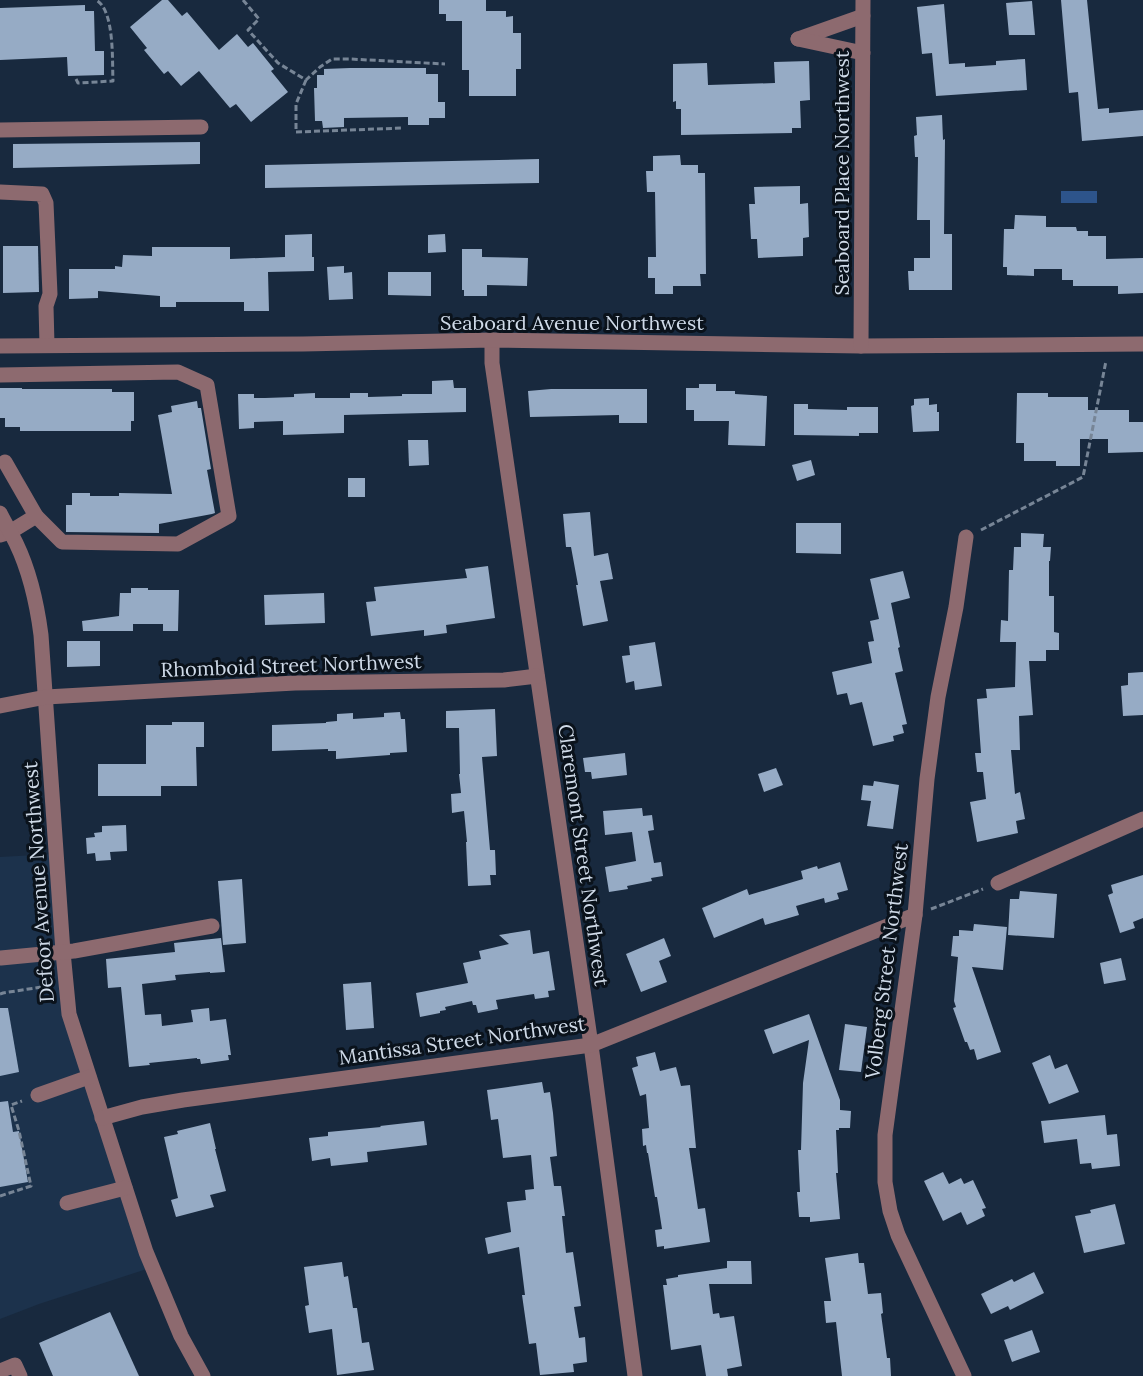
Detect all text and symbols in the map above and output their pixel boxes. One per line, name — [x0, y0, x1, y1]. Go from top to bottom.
street label: Seaboard Place Northwest — [829, 50, 854, 296]
street label: Seaboard Avenue Northwest — [440, 310, 704, 335]
street label: Rhomboid Street Northwest — [160, 648, 422, 682]
street label: Claremont Street Northwest — [553, 722, 615, 988]
street label: Defoor Avenue Northwest — [17, 760, 59, 1003]
street label: Volberg Street Northwest — [859, 841, 913, 1081]
street label: Mantissa Street Northwest — [337, 1010, 587, 1070]

